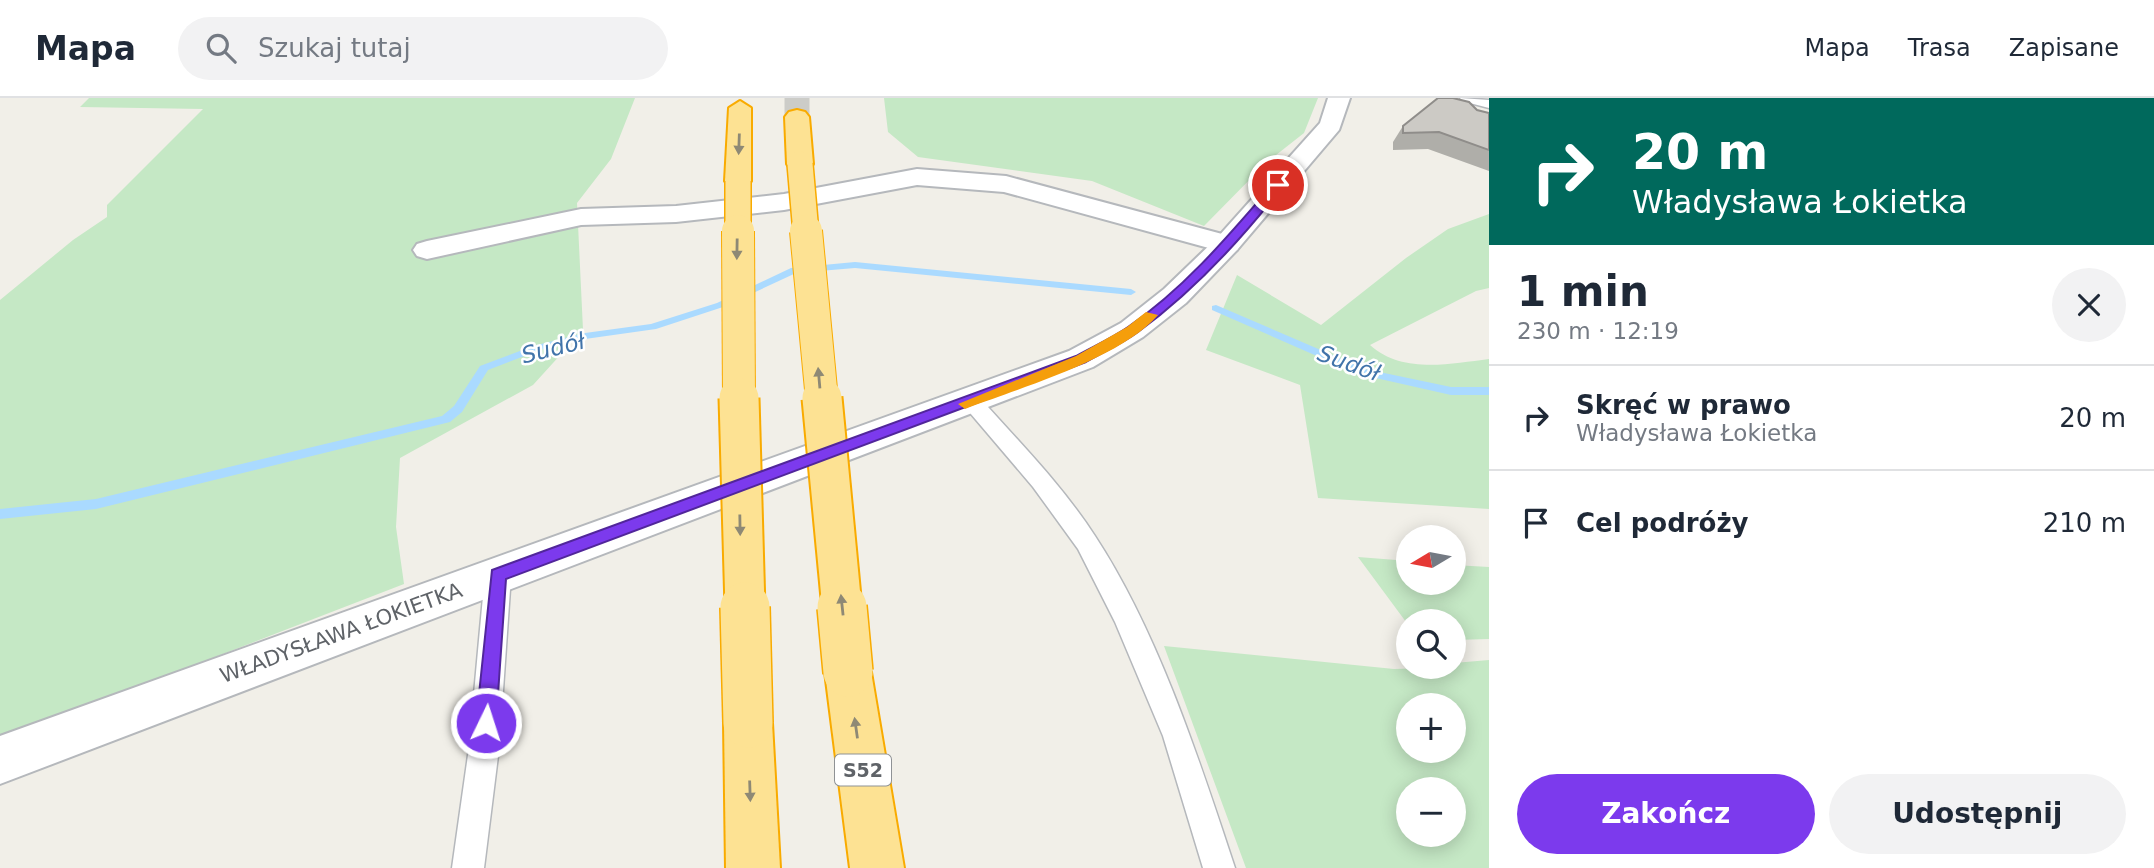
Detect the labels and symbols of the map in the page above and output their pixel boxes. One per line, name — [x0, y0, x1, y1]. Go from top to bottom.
one-way arrow — [734, 134, 745, 156]
pin — [1248, 155, 1308, 215]
one-way arrow — [731, 238, 743, 260]
water label: Sudół — [519, 327, 589, 368]
water label: Sudół — [1314, 340, 1385, 387]
one-way arrow — [813, 367, 824, 389]
one-way arrow — [734, 515, 746, 537]
north arrow — [1396, 525, 1466, 595]
street label: WŁADYSŁAWA ŁOKIETKA — [217, 578, 466, 688]
one-way arrow — [836, 593, 847, 615]
position arrow — [449, 686, 523, 760]
one-way arrow — [851, 717, 862, 739]
road number: S52 — [835, 754, 891, 786]
one-way arrow — [744, 780, 756, 802]

